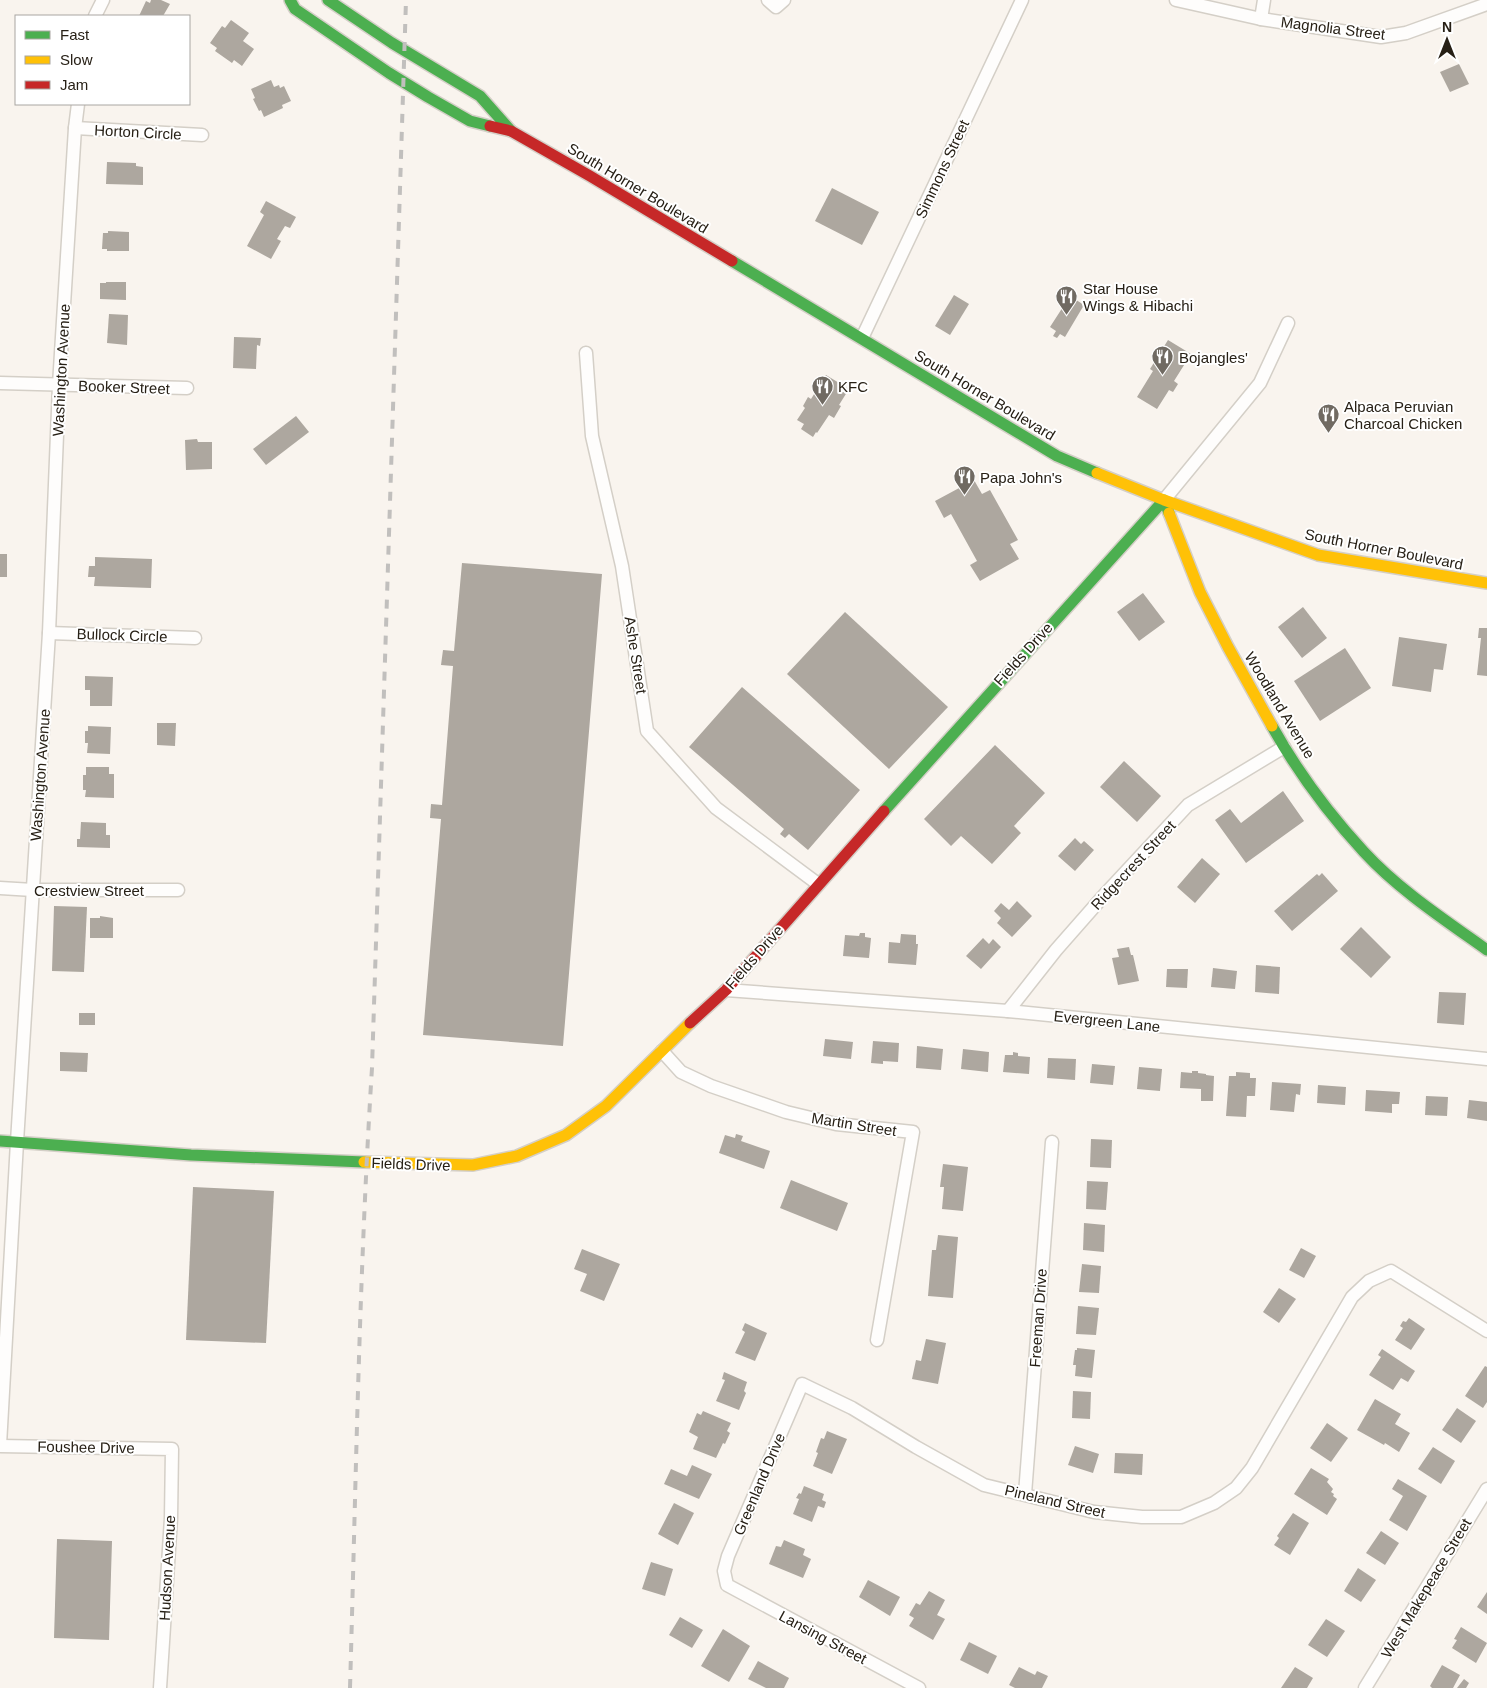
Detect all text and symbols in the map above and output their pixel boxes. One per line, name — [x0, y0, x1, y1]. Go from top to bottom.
street label: Magnolia Street — [1280, 13, 1387, 43]
legend — [15, 15, 190, 105]
north arrow — [1422, 15, 1472, 65]
text: N — [1442, 19, 1452, 35]
text: Fast — [60, 26, 90, 43]
text: Slow — [60, 51, 93, 68]
text: Jam — [60, 76, 88, 93]
street label: Simmons Street — [912, 116, 973, 221]
street label: Horton Circle — [94, 121, 182, 143]
street label: South Horner Boulevard — [565, 139, 711, 237]
place label: Star House Wings & Hibachi — [1083, 280, 1193, 314]
restaurant icon: Star House Wings & Hibachi — [1055, 285, 1079, 316]
street label: Washington Avenue — [49, 303, 73, 437]
restaurant icon: Bojangles' — [1151, 345, 1175, 376]
street label: South Horner Boulevard — [912, 346, 1058, 444]
place label: Bojangles' — [1179, 349, 1248, 366]
restaurant icon: KFC — [810, 374, 834, 405]
street label: Booker Street — [78, 377, 171, 397]
place label: KFC — [838, 378, 868, 395]
place label: Alpaca Peruvian Charcoal Chicken — [1344, 398, 1462, 432]
restaurant icon: Alpaca Peruvian Charcoal Chicken — [1316, 403, 1340, 434]
restaurant icon: Papa John's — [952, 465, 976, 496]
place label: Papa John's — [980, 469, 1062, 486]
street label: South Horner Boulevard — [1303, 525, 1465, 573]
street label: Ashe Street — [621, 615, 651, 696]
street label: Fields Drive — [990, 619, 1056, 689]
street label: Bullock Circle — [76, 625, 168, 645]
street label: Woodland Avenue — [1241, 649, 1319, 761]
street label: Washington Avenue — [27, 708, 53, 842]
street label: Ridgecrest Street — [1087, 816, 1179, 913]
street label: Crestview Street — [34, 882, 145, 899]
street label: Fields Drive — [722, 922, 786, 992]
street label: Evergreen Lane — [1053, 1007, 1161, 1035]
street label: Martin Street — [810, 1109, 899, 1139]
street label: Fields Drive — [371, 1154, 451, 1174]
street label: Freeman Drive — [1026, 1268, 1050, 1368]
street label: Greenland Drive — [730, 1430, 788, 1538]
street label: Foushee Drive — [37, 1438, 135, 1456]
street label: Pineland Street — [1003, 1481, 1108, 1521]
street label: West Makepeace Street — [1378, 1514, 1475, 1661]
street label: Hudson Avenue — [156, 1515, 178, 1621]
street label: Lansing Street — [776, 1607, 870, 1668]

